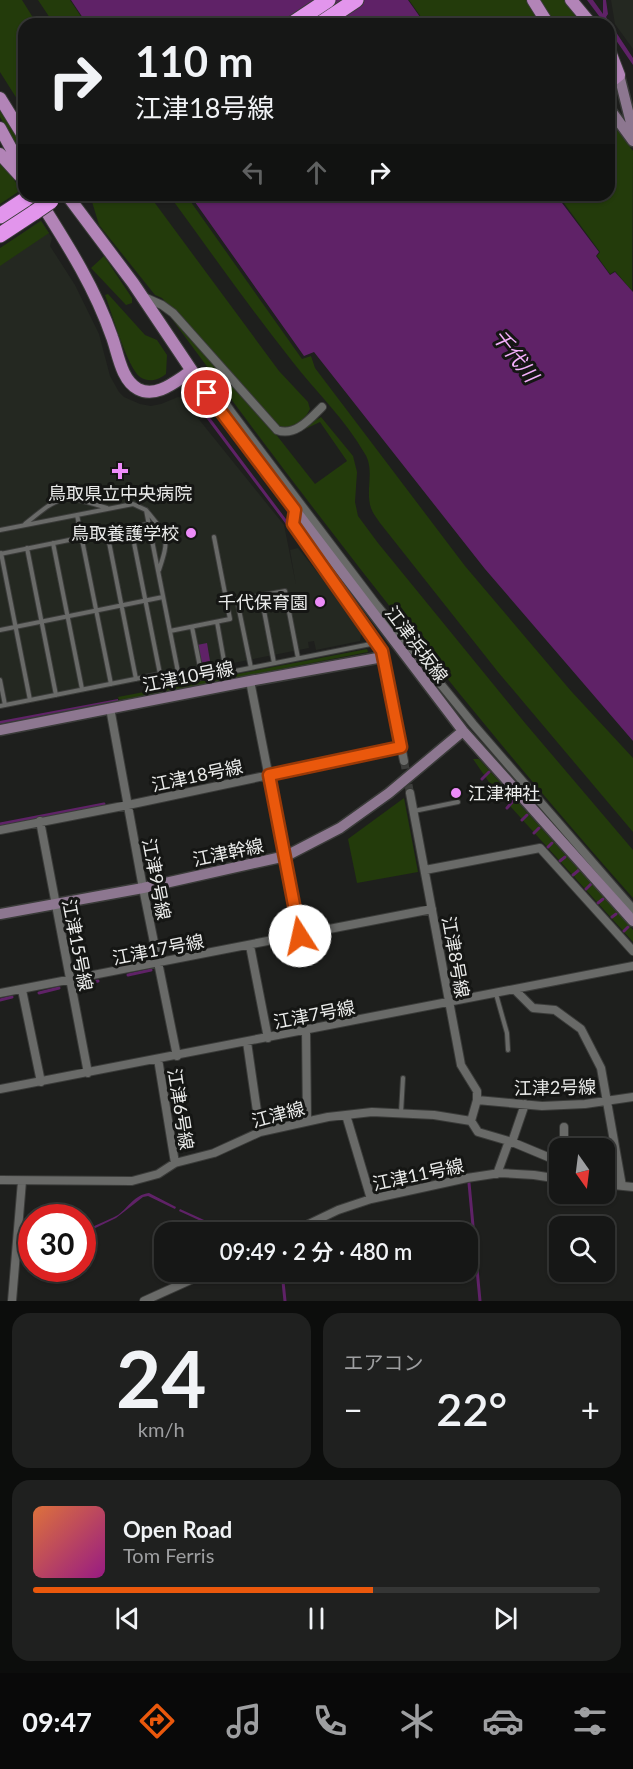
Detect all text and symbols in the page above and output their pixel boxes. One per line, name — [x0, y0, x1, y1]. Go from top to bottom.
text: 110 m — [135, 36, 253, 86]
icon: right — [36, 42, 114, 120]
text: 江津18号線 — [135, 91, 274, 124]
icon: left — [237, 156, 270, 189]
icon: ahead — [300, 156, 333, 189]
icon: right — [363, 156, 396, 189]
water label: 千代川 — [488, 324, 545, 388]
pin — [181, 367, 232, 418]
icon: arrive — [190, 376, 223, 409]
marker: 鳥取県立中央病院 — [111, 462, 129, 480]
place label: 鳥取県立中央病院 — [48, 482, 192, 504]
place label: 鳥取養護学校 — [71, 522, 179, 544]
marker: 鳥取養護学校 — [184, 526, 198, 540]
place label: 千代保育園 — [218, 591, 308, 613]
marker: 千代保育園 — [313, 595, 327, 609]
street label: 江津浜坂線 — [381, 601, 453, 687]
street label: 江津10号線 — [140, 656, 236, 696]
street label: 江津18号線 — [149, 755, 245, 795]
place label: 江津神社 — [468, 782, 540, 804]
marker: 江津神社 — [449, 786, 463, 800]
street label: 江津幹線 — [190, 834, 266, 870]
street label: 江津9号線 — [138, 836, 176, 922]
street label: 江津15号線 — [58, 897, 98, 993]
position arrow — [268, 904, 332, 968]
street label: 江津8号線 — [438, 914, 474, 1000]
street label: 江津17号線 — [110, 929, 206, 969]
street label: 江津7号線 — [271, 995, 357, 1033]
street label: 江津6号線 — [164, 1067, 198, 1151]
street label: 江津2号線 — [514, 1075, 596, 1099]
street label: 江津線 — [249, 1096, 307, 1132]
north arrow — [549, 1138, 615, 1204]
map controls — [549, 1138, 615, 1282]
street label: 江津11号線 — [370, 1154, 466, 1194]
speed limit sign: 30 — [18, 1204, 96, 1282]
button: search — [549, 1216, 615, 1282]
text: 09:49 · 2 分 · 480 m — [220, 1238, 412, 1265]
text: 24 — [116, 1331, 206, 1425]
text: エアコン — [344, 1350, 424, 1374]
text: 22° — [436, 1382, 507, 1436]
text: − — [344, 1389, 363, 1429]
text: + — [581, 1389, 600, 1429]
text: km/h — [138, 1417, 185, 1441]
text: Open Road — [123, 1516, 232, 1543]
text: Tom Ferris — [123, 1543, 214, 1567]
icon: previous — [111, 1602, 144, 1635]
icon: pause — [300, 1602, 333, 1635]
icon: next — [489, 1602, 522, 1635]
icon: directions — [136, 1700, 178, 1742]
icon: music — [223, 1700, 265, 1742]
icon: phone — [309, 1700, 351, 1742]
icon: climate — [396, 1700, 438, 1742]
icon: car — [482, 1700, 524, 1742]
icon: filters — [569, 1700, 611, 1742]
text: 09:47 — [22, 1705, 92, 1738]

